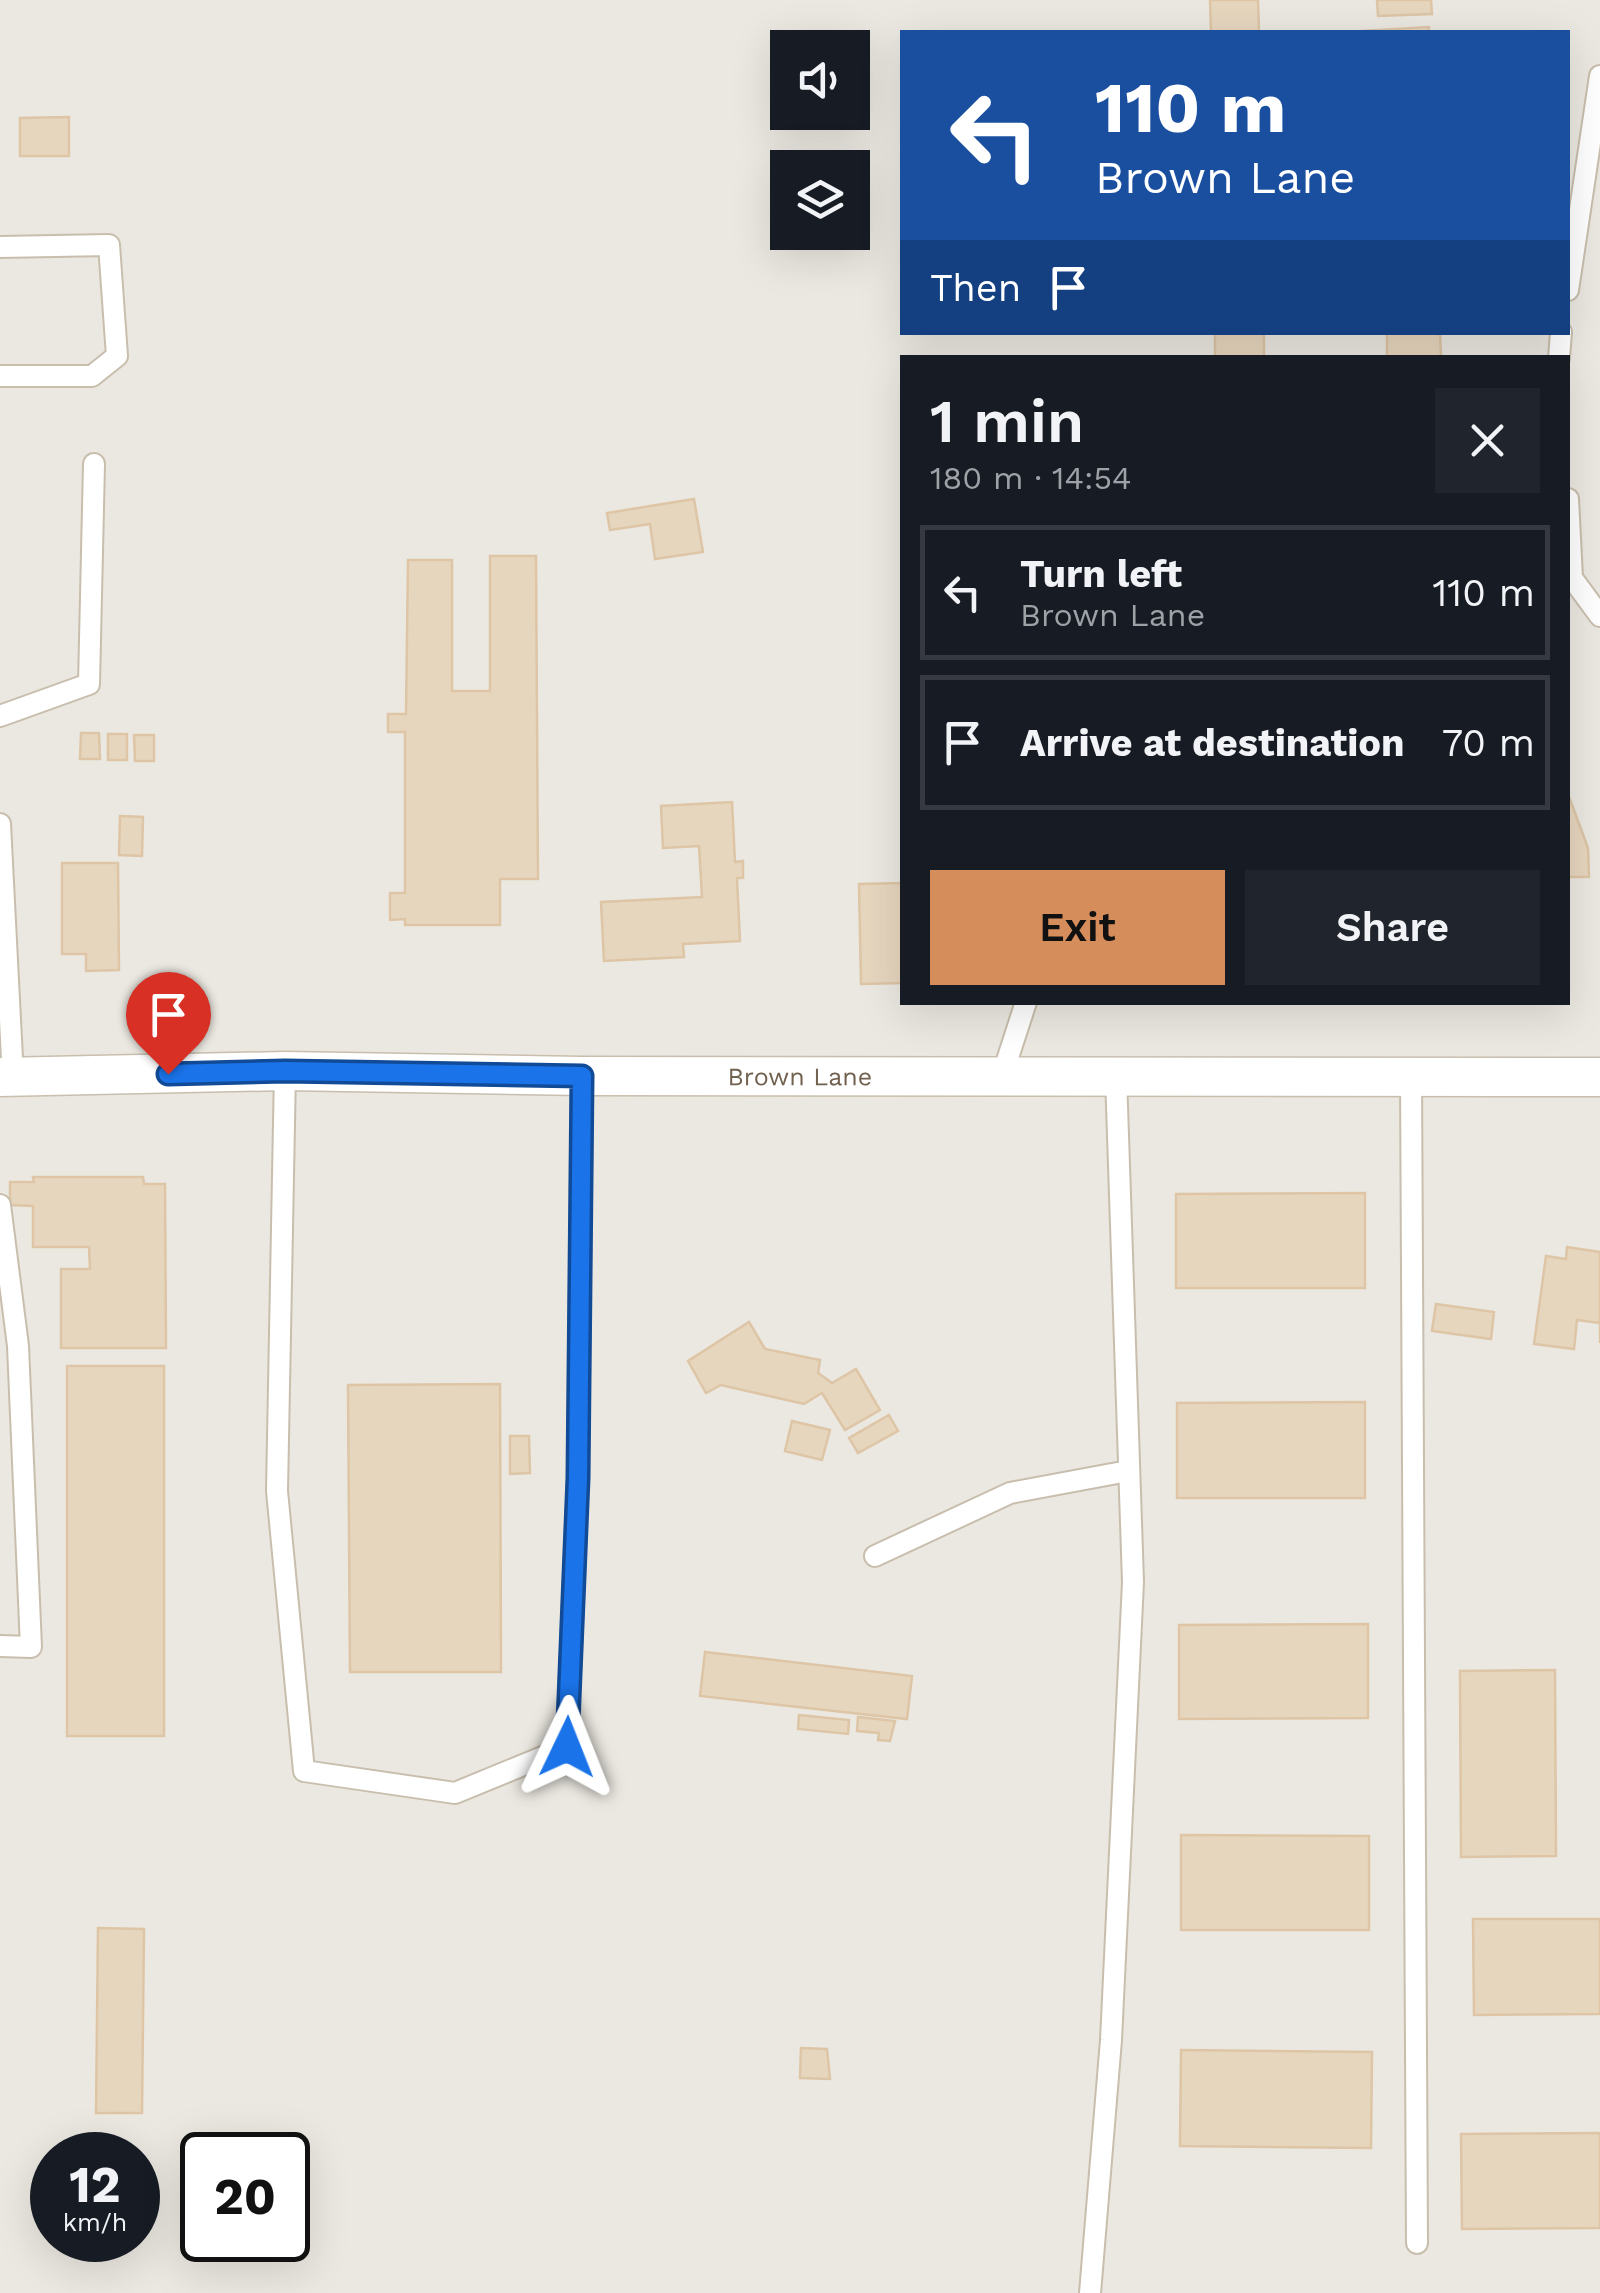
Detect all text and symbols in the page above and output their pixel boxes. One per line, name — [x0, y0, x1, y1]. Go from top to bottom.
map controls — [770, 30, 870, 250]
button: sound — [770, 30, 870, 130]
text: 110 m — [1095, 67, 1286, 149]
icon: left — [930, 70, 1060, 200]
button: layers — [770, 150, 870, 250]
text: Brown Lane — [1095, 151, 1355, 204]
icon: arrive — [1041, 260, 1096, 315]
text: Then — [930, 266, 1021, 310]
text: 1 min — [930, 386, 1084, 457]
button: close — [1435, 388, 1540, 493]
text: 180 m · 14:54 — [930, 459, 1132, 497]
text: Turn left — [1020, 552, 1182, 596]
icon: left — [935, 565, 990, 620]
text: 110 m — [1433, 571, 1535, 615]
text: Brown Lane — [1020, 596, 1205, 634]
icon: arrive — [935, 715, 990, 770]
text: Arrive at destination — [1020, 721, 1405, 765]
text: 70 m — [1442, 721, 1535, 765]
button: Exit — [930, 870, 1225, 985]
button: Share — [1245, 870, 1540, 985]
pin — [126, 972, 211, 1075]
icon: arrive — [141, 987, 196, 1042]
street label: Brown Lane — [728, 1062, 872, 1091]
position arrow — [515, 1695, 619, 1799]
speed limit sign: 20 — [180, 2132, 310, 2262]
text: 12 — [69, 2155, 121, 2214]
text: km/h — [63, 2208, 127, 2237]

